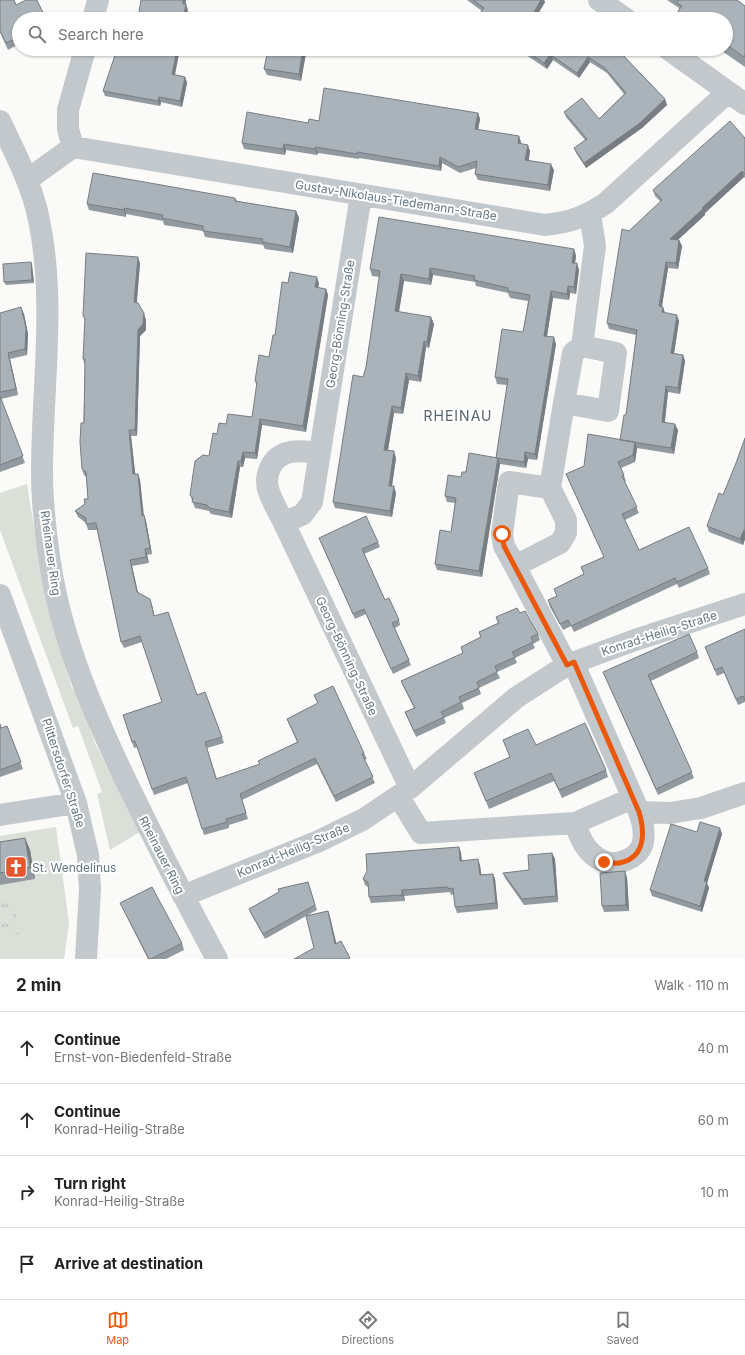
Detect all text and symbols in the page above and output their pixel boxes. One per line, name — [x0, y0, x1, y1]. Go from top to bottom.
search box — [12, 12, 733, 56]
icon: search — [26, 23, 48, 45]
text: Search here — [58, 25, 144, 44]
street label: Gustav-Nikolaus-Tiedemann-Straße — [294, 177, 498, 223]
street label: Georg-Bönning-Straße — [322, 259, 358, 389]
district label: RHEINAU — [424, 407, 492, 424]
street label: Rheinauer Ring — [38, 510, 64, 596]
route start — [493, 525, 511, 543]
street label: Georg-Bönning-Straße — [313, 594, 381, 718]
street label: Konrad-Heilig-Straße — [599, 607, 719, 659]
street label: Plittersdorfer Straße — [39, 716, 89, 830]
street label: Rheinauer Ring — [136, 813, 188, 897]
street label: Konrad-Heilig-Straße — [234, 819, 352, 881]
route end — [595, 853, 613, 871]
church icon: St. Wendelinus — [3, 854, 29, 880]
place label: St. Wendelinus — [32, 860, 116, 875]
text: 2 min — [16, 975, 61, 995]
text: Walk · 110 m — [654, 977, 729, 993]
text: Continue — [54, 1030, 121, 1049]
icon: ahead — [16, 1037, 38, 1059]
text: 40 m — [697, 1040, 729, 1056]
text: Ernst-von-Biedenfeld-Straße — [54, 1049, 232, 1065]
text: Continue — [54, 1102, 121, 1121]
icon: ahead — [16, 1109, 38, 1131]
text: 60 m — [698, 1112, 729, 1128]
text: Konrad-Heilig-Straße — [54, 1121, 185, 1137]
text: Turn right — [54, 1174, 126, 1193]
icon: right — [16, 1181, 38, 1203]
text: 10 m — [700, 1184, 729, 1200]
text: Konrad-Heilig-Straße — [54, 1193, 185, 1209]
icon: arrive — [16, 1253, 38, 1275]
text: Arrive at destination — [54, 1254, 203, 1273]
tab: Map — [106, 1309, 129, 1347]
tab: Directions — [342, 1309, 394, 1347]
tab: Saved — [607, 1309, 639, 1347]

